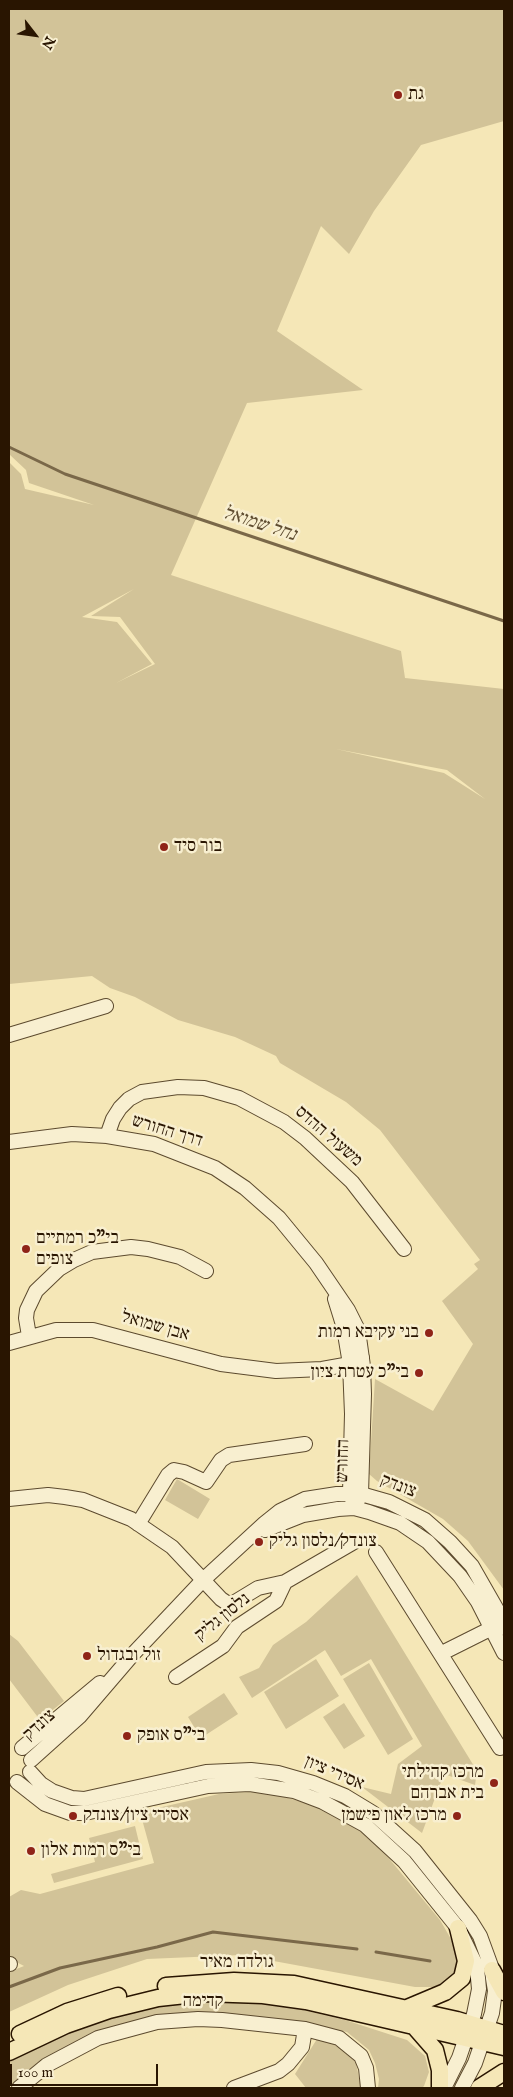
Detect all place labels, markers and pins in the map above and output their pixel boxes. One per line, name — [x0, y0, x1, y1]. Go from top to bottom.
place label: גת — [408, 84, 424, 106]
marker: גת — [392, 89, 404, 101]
place label: בור סיד — [174, 836, 222, 858]
marker: בור סיד — [158, 841, 170, 853]
place label: בי"כ רמתיים צופים — [36, 1228, 119, 1270]
marker: בי"כ רמתיים צופים — [20, 1243, 32, 1255]
place label: בני עקיבא רמות — [318, 1322, 419, 1344]
marker: בני עקיבא רמות — [423, 1327, 435, 1339]
place label: בי"כ עטרת ציון — [311, 1362, 409, 1384]
marker: בי"כ עטרת ציון — [413, 1367, 425, 1379]
place label: צונדק/נלסון גליק — [269, 1531, 377, 1553]
marker: צונדק/נלסון גליק — [253, 1536, 265, 1548]
place label: זול ובגדול — [97, 1645, 161, 1667]
marker: זול ובגדול — [81, 1650, 93, 1662]
place label: בי"ס אופק — [137, 1725, 205, 1747]
marker: בי"ס אופק — [121, 1730, 133, 1742]
place label: מרכז קהילתי בית אברהם — [402, 1762, 484, 1805]
marker: מרכז קהילתי בית אברהם — [488, 1777, 500, 1789]
place label: אסירי ציון/צונדק — [83, 1805, 189, 1827]
place label: מרכז לאון פישמן — [342, 1805, 447, 1827]
marker: אסירי ציון/צונדק — [67, 1810, 79, 1822]
marker: מרכז לאון פישמן — [451, 1810, 463, 1822]
place label: בי"ס רמות אלון — [41, 1840, 141, 1862]
marker: בי"ס רמות אלון — [25, 1845, 37, 1857]

